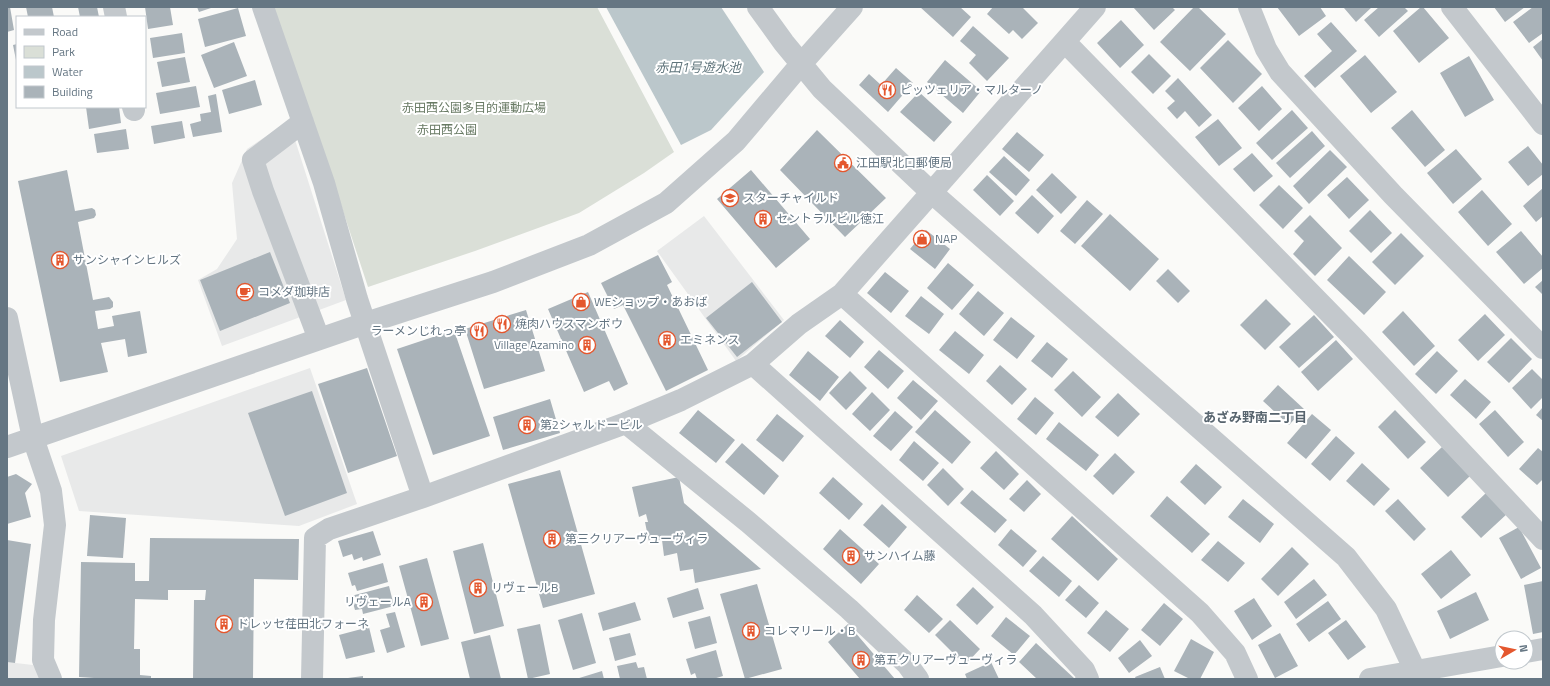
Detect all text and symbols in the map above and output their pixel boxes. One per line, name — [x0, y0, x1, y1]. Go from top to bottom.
legend — [16, 16, 146, 108]
text: Road — [52, 22, 78, 41]
text: Park — [52, 42, 75, 61]
water label: 赤田1号遊水池 — [655, 57, 743, 77]
text: Water — [52, 62, 83, 81]
restaurant icon: ピッツェリア・マルターノ — [877, 80, 897, 100]
place label: ピッツェリア・マルターノ — [900, 80, 1043, 99]
text: Building — [52, 82, 93, 101]
park label: 赤田西公園多目的運動広場 — [402, 98, 546, 117]
park label: 赤田西公園 — [417, 120, 477, 139]
public building icon: 江田駅北口郵便局 — [833, 153, 853, 173]
place label: 江田駅北口郵便局 — [856, 153, 952, 172]
school or university icon: スターチャイルド — [720, 188, 740, 208]
place label: スターチャイルド — [743, 188, 839, 207]
building icon: セントラルビル徳江 — [753, 209, 773, 229]
place label: セントラルビル徳江 — [776, 209, 884, 228]
shop icon: NAP — [912, 229, 932, 249]
place label: NAP — [935, 229, 957, 248]
building icon: サンシャインヒルズ — [50, 250, 70, 270]
place label: サンシャインヒルズ — [73, 250, 181, 269]
cafe icon: コメダ珈琲店 — [235, 282, 255, 302]
place label: コメダ珈琲店 — [258, 282, 330, 301]
shop icon: WEショップ・あおば — [571, 292, 591, 312]
place label: WEショップ・あおば — [594, 292, 707, 311]
restaurant icon: 焼肉ハウスマンボウ — [492, 314, 512, 334]
place label: 焼肉ハウスマンボウ — [515, 314, 623, 333]
place label: ラーメンじれっ亭 — [370, 321, 466, 340]
restaurant icon: ラーメンじれっ亭 — [469, 321, 489, 341]
building icon: エミネンス — [657, 330, 677, 350]
place label: エミネンス — [680, 330, 740, 349]
place label: Village Azamino — [494, 335, 574, 354]
building icon: Village Azamino — [577, 335, 597, 355]
district label: あざみ野南二丁目 — [1203, 407, 1307, 427]
building icon: 第2シャルドービル — [517, 415, 537, 435]
place label: 第2シャルドービル — [540, 415, 643, 434]
building icon: 第三クリアーヴューヴィラ — [542, 529, 562, 549]
place label: 第三クリアーヴューヴィラ — [565, 529, 708, 548]
building icon: サンハイム藤 — [841, 546, 861, 566]
place label: サンハイム藤 — [864, 546, 936, 565]
building icon: リヴェールB — [468, 578, 488, 598]
place label: リヴェールB — [491, 578, 558, 597]
place label: リヴェールA — [344, 592, 411, 611]
building icon: リヴェールA — [414, 592, 434, 612]
building icon: ドレッセ荏田北フォーネ — [214, 614, 234, 634]
place label: ドレッセ荏田北フォーネ — [237, 614, 369, 633]
building icon: コレマリール・B — [741, 621, 761, 641]
place label: コレマリール・B — [764, 621, 855, 640]
north arrow — [1494, 630, 1534, 670]
text: N — [1515, 643, 1532, 653]
building icon: 第五クリアーヴューヴィラ — [851, 650, 871, 670]
place label: 第五クリアーヴューヴィラ — [874, 650, 1017, 669]

